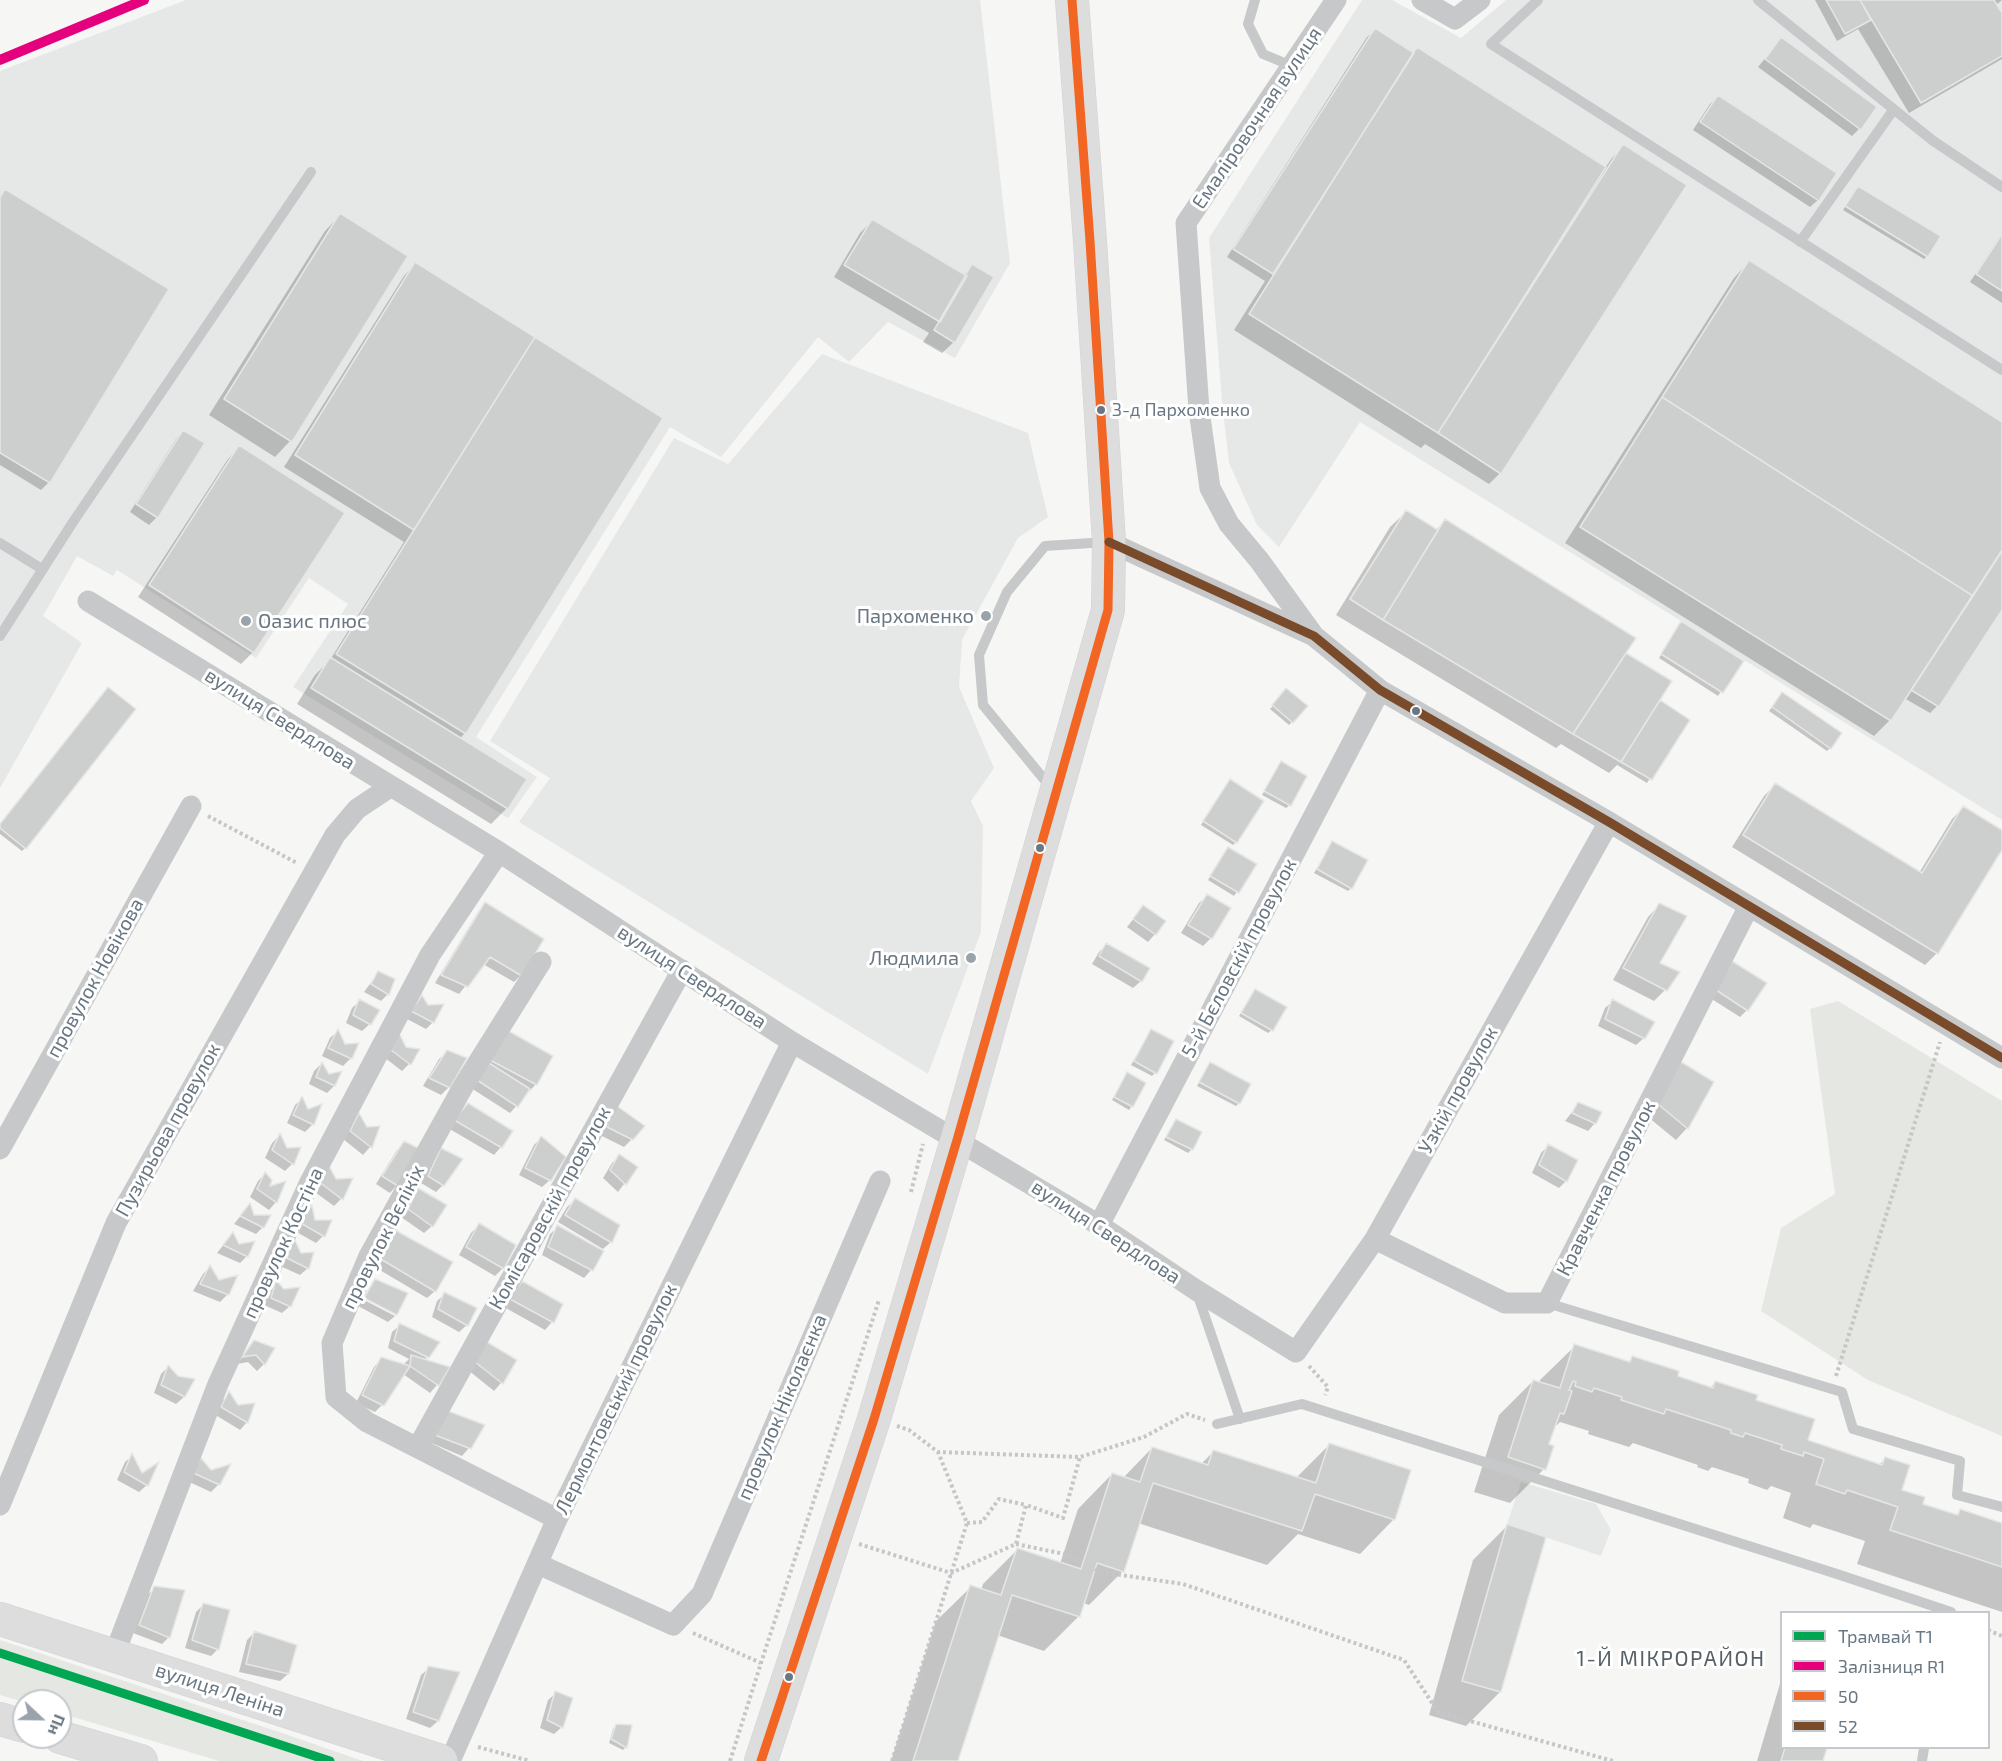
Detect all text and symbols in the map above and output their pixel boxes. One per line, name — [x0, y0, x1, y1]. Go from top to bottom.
street label: Емаліровочная вулиця — [1187, 22, 1327, 214]
place label: З-д Пархоменко — [1112, 399, 1250, 421]
marker: З-д Пархоменко — [1095, 404, 1107, 416]
place label: Пархоменко — [857, 604, 974, 628]
place label: Оазис плюс — [258, 609, 367, 633]
marker: Пархоменко — [979, 609, 993, 623]
marker: Оазис плюс — [239, 614, 253, 628]
street label: вулиця Свердлова — [200, 663, 360, 775]
unlabelled marker — [1410, 705, 1422, 717]
unlabelled marker — [1034, 842, 1046, 854]
street label: 5-й Бєловскій провулок — [1176, 854, 1302, 1062]
street label: провулок Новікова — [41, 894, 149, 1062]
street label: вулиця Свердлова — [613, 920, 771, 1034]
place label: Людмила — [869, 946, 959, 970]
marker: Людмила — [964, 951, 978, 965]
street label: Узкій провулок — [1413, 1022, 1503, 1158]
street label: Пузирьова провулок — [110, 1039, 226, 1221]
street label: Кравченка провулок — [1551, 1096, 1661, 1280]
street label: Комісаровскій провулок — [484, 1102, 616, 1314]
street label: провулок Вєлікіх — [336, 1161, 430, 1313]
street label: провулок Костіна — [237, 1164, 329, 1322]
street label: вулиця Свердлова — [1027, 1175, 1185, 1289]
street label: Лермонтовський провулок — [550, 1280, 682, 1518]
street label: провулок Ніколаєнка — [732, 1311, 832, 1503]
legend — [1780, 1611, 1990, 1749]
text: Трамвай T1 — [1838, 1625, 1933, 1647]
district label: 1-Й МІКРОРАЙОН — [1577, 1646, 1765, 1672]
text: Залізниця R1 — [1838, 1655, 1945, 1677]
street label: вулиця Леніна — [152, 1658, 288, 1722]
unlabelled marker — [783, 1671, 795, 1683]
text: 50 — [1838, 1685, 1859, 1707]
north arrow — [12, 1689, 72, 1749]
text: Пн — [45, 1712, 70, 1738]
text: 52 — [1838, 1715, 1858, 1737]

